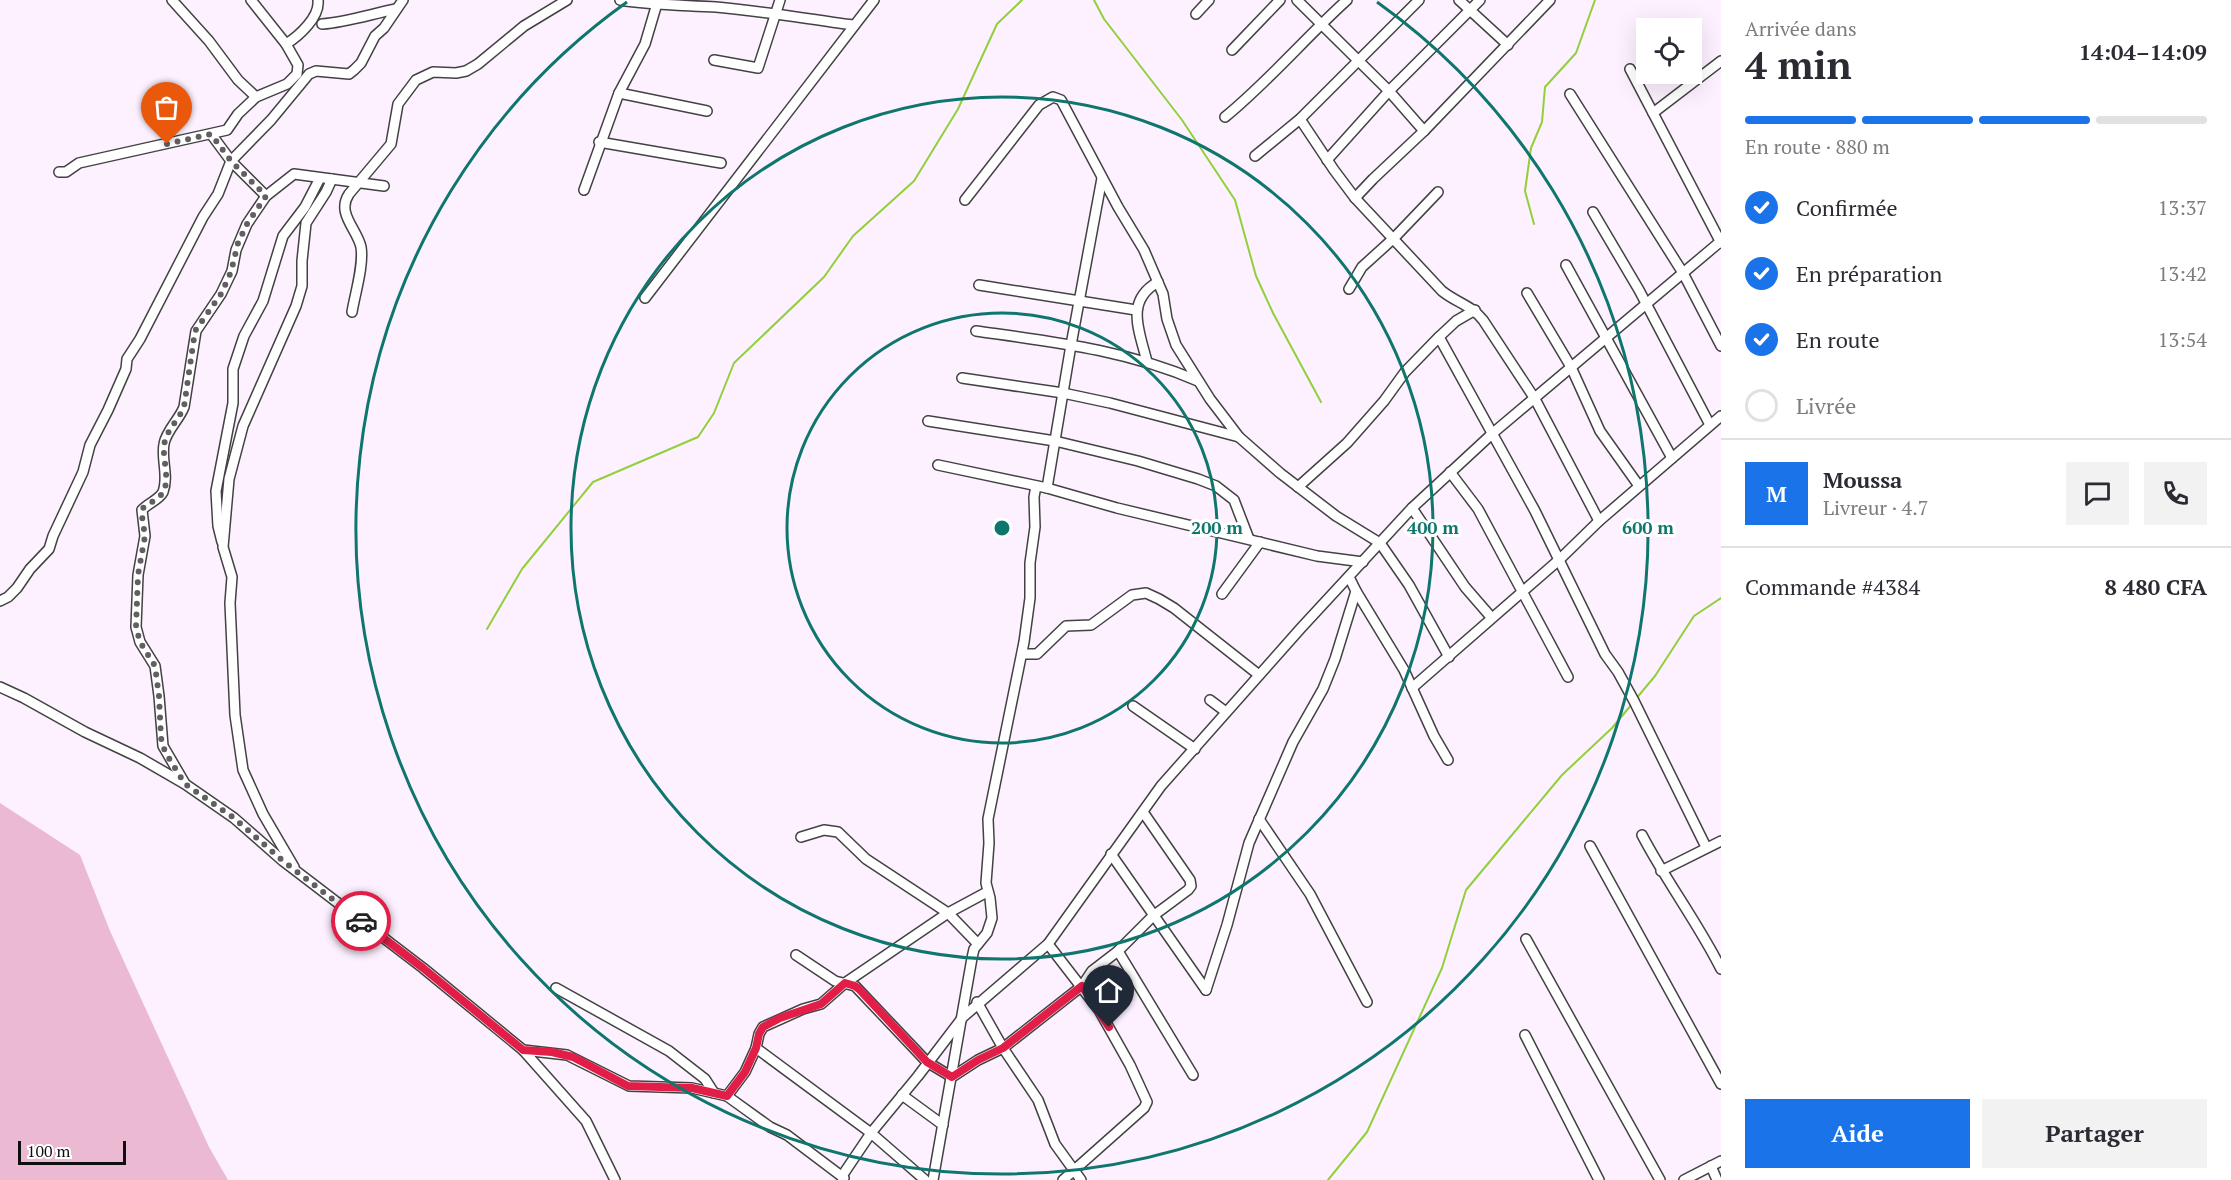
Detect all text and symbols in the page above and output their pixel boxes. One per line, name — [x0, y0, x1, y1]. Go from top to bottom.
text: Arrivée dans — [1745, 15, 1857, 42]
map controls — [1636, 18, 1702, 84]
button: locate — [1636, 18, 1702, 84]
text: 14:04–14:09 — [2079, 37, 2207, 66]
text: 4 min — [1745, 38, 1852, 90]
pin — [141, 82, 192, 144]
icon: bag — [150, 91, 183, 124]
text: En route · 880 m — [1745, 133, 1890, 160]
icon: check — [1745, 191, 1778, 224]
text: Confirmée — [1796, 193, 1898, 222]
text: 13:37 — [2158, 194, 2207, 221]
icon: check — [1745, 257, 1778, 290]
text: En préparation — [1796, 259, 1942, 288]
text: 13:42 — [2158, 260, 2207, 287]
icon: check — [1745, 323, 1778, 356]
text: En route — [1796, 325, 1880, 354]
text: 13:54 — [2158, 326, 2207, 353]
text: Livrée — [1796, 391, 1856, 420]
button: chat — [2066, 462, 2129, 525]
button: phone — [2144, 462, 2207, 525]
text: Moussa — [1823, 465, 1902, 494]
text: M — [1766, 479, 1787, 508]
text: Livreur · 4.7 — [1823, 494, 1928, 521]
text: 200 m — [1191, 515, 1243, 539]
text: 400 m — [1407, 515, 1459, 539]
text: 600 m — [1622, 515, 1674, 539]
centre of rings — [992, 518, 1012, 538]
text: Commande #4384 — [1745, 572, 1920, 601]
text: 8 480 CFA — [2104, 572, 2207, 601]
courier — [331, 891, 391, 951]
icon: car — [345, 905, 378, 938]
pin — [1083, 965, 1134, 1027]
icon: home — [1092, 974, 1125, 1007]
button: Aide — [1745, 1099, 1970, 1168]
button: Partager — [1982, 1099, 2207, 1168]
scale bar — [18, 1138, 126, 1166]
text: 100 m — [27, 1140, 70, 1162]

